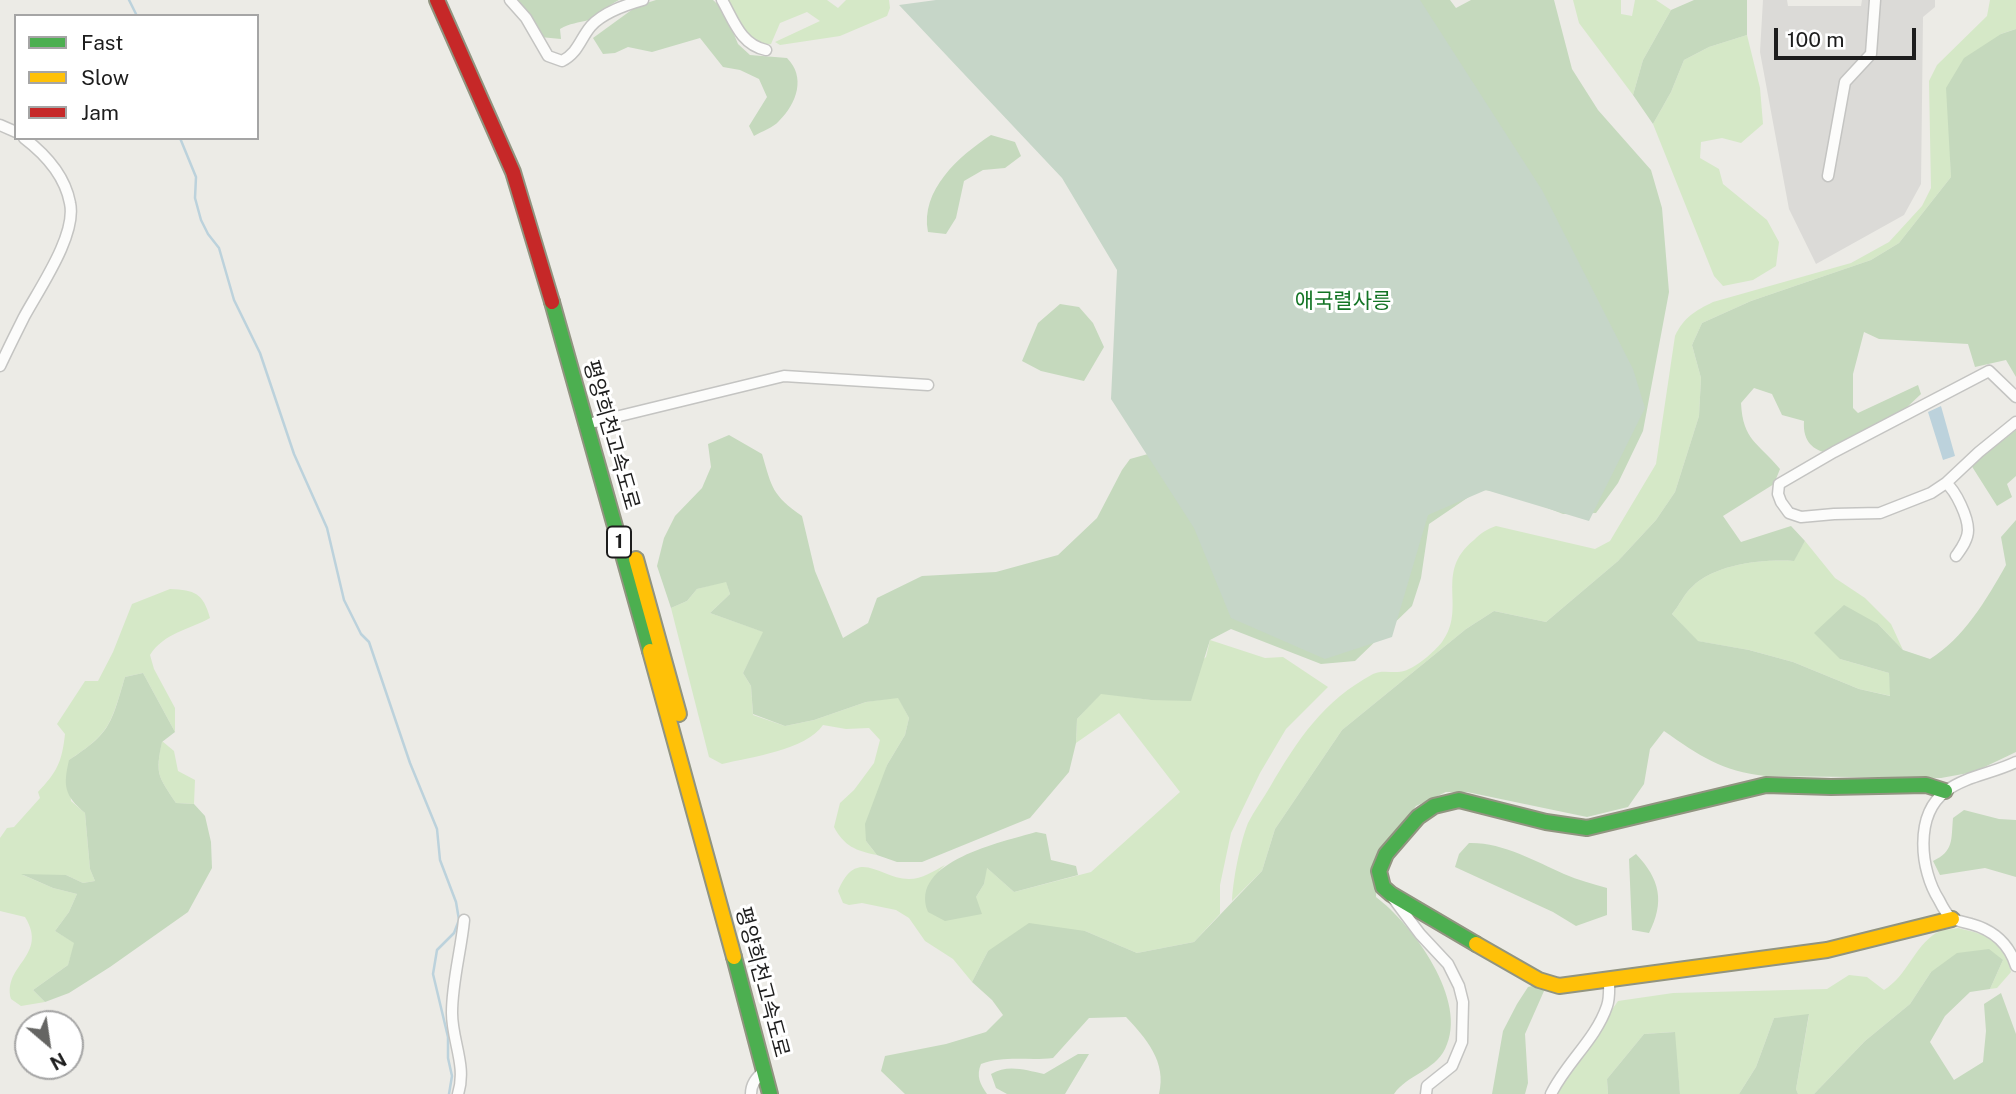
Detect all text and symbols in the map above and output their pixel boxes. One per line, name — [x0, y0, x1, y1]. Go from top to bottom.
legend — [14, 14, 259, 140]
scale bar — [1778, 14, 1920, 58]
text: 100 m — [1787, 27, 1844, 52]
text: Fast — [81, 30, 123, 55]
text: Slow — [81, 65, 129, 90]
text: Jam — [81, 100, 119, 125]
park label: 애국렬사릉 — [1295, 289, 1391, 315]
street label: 평양희천고속도로 — [578, 357, 644, 513]
road number: 1 — [607, 526, 631, 558]
street label: 평양희천고속도로 — [730, 904, 794, 1060]
north arrow — [14, 1010, 84, 1080]
text: N — [46, 1048, 70, 1075]

